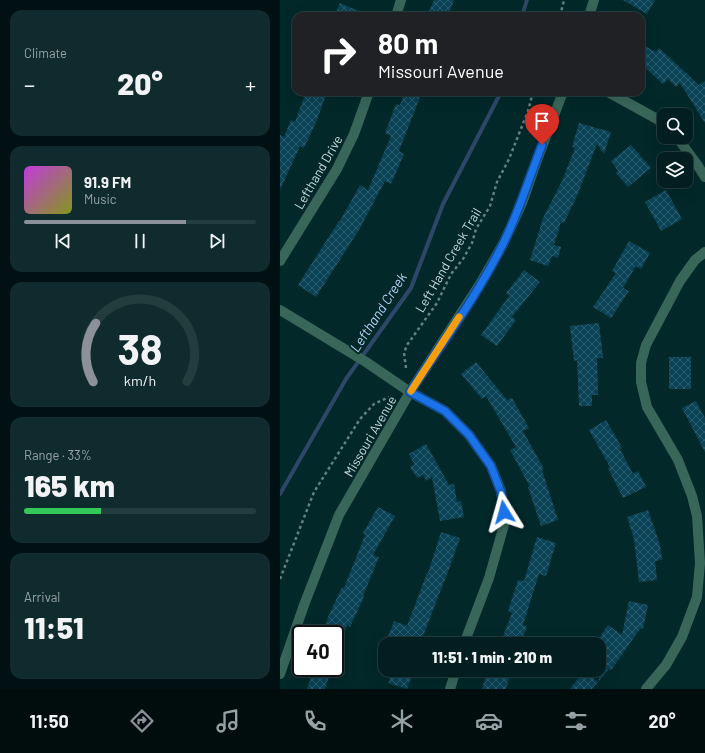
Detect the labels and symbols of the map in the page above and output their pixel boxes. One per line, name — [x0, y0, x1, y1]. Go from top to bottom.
pin — [525, 104, 559, 145]
street label: Lefthand Drive — [290, 132, 346, 212]
street label: Left Hand Creek Trail — [412, 205, 484, 315]
water label: Lefthand Creek — [346, 269, 410, 355]
street label: Missouri Avenue — [340, 393, 400, 479]
position arrow — [483, 491, 525, 533]
speed limit sign: 40 — [292, 625, 344, 677]

